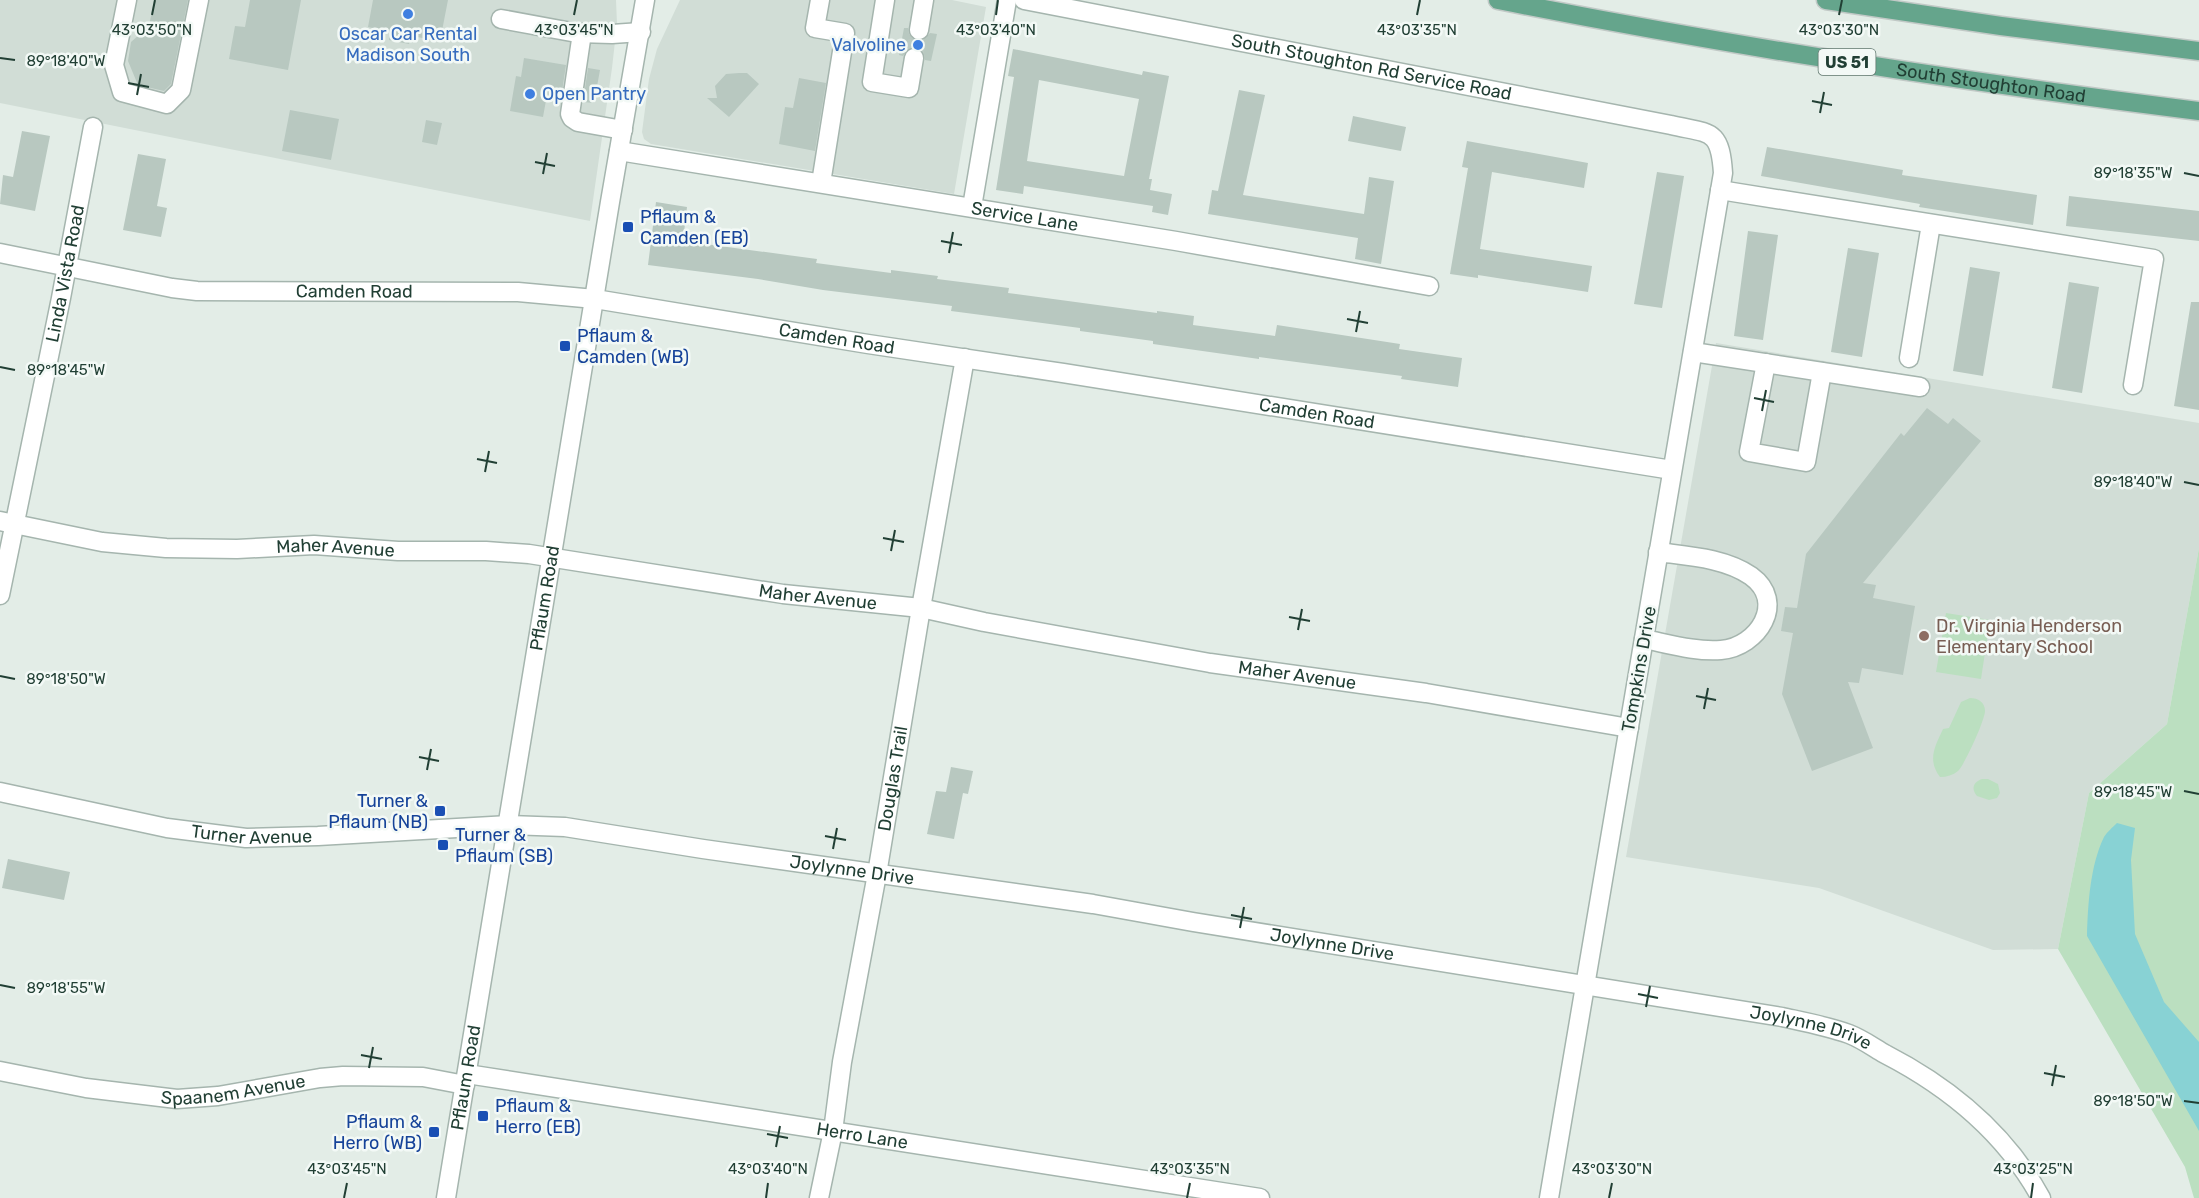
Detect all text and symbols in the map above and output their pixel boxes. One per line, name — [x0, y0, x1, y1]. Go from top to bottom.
marker: Oscar Car Rental Madison South — [401, 7, 415, 21]
text: 43°03'50"N — [112, 21, 192, 39]
text: 43°03'45"N — [534, 21, 614, 39]
text: 43°03'40"N — [956, 21, 1036, 39]
text: 43°03'35"N — [1377, 21, 1457, 39]
text: 43°03'30"N — [1799, 21, 1879, 39]
place label: Oscar Car Rental Madison South — [339, 23, 477, 66]
street label: South Stoughton Rd Service Road — [1230, 29, 1514, 105]
place label: Valvoline — [831, 34, 906, 56]
marker: Valvoline — [911, 38, 925, 52]
road number: US 51 — [1818, 49, 1876, 75]
text: 89°18'40"W — [26, 52, 106, 70]
street label: South Stoughton Road — [1895, 59, 2087, 107]
place label: Open Pantry — [542, 83, 646, 105]
marker: Open Pantry — [523, 87, 537, 101]
text: 89°18'35"W — [2093, 164, 2173, 182]
street label: Service Lane — [970, 197, 1080, 236]
street label: Linda Vista Road — [41, 203, 89, 344]
place label: Pflaum & Camden (EB) — [640, 206, 749, 249]
marker: Pflaum & Camden (EB) — [621, 220, 635, 234]
street label: Camden Road — [296, 280, 413, 303]
street label: Camden Road — [777, 318, 896, 359]
place label: Pflaum & Camden (WB) — [577, 325, 689, 368]
marker: Pflaum & Camden (WB) — [558, 339, 572, 353]
text: 89°18'45"W — [27, 361, 105, 379]
street label: Camden Road — [1258, 393, 1376, 433]
text: 89°18'40"W — [2093, 473, 2173, 491]
street label: Maher Avenue — [276, 534, 395, 562]
street label: Pflaum Road — [525, 544, 564, 652]
street label: Maher Avenue — [757, 579, 878, 614]
street label: Tompkins Drive — [1617, 604, 1661, 734]
place label: Dr. Virginia Henderson Elementary School — [1936, 615, 2122, 658]
marker: Dr. Virginia Henderson Elementary School — [1917, 629, 1931, 643]
street label: Maher Avenue — [1237, 656, 1358, 694]
text: 89°18'50"W — [26, 670, 106, 688]
street label: Douglas Trail — [873, 724, 912, 833]
text: 89°18'45"W — [2094, 783, 2172, 801]
place label: Turner & Pflaum (NB) — [328, 790, 428, 833]
marker: Turner & Pflaum (NB) — [433, 804, 447, 818]
street label: Turner Avenue — [190, 820, 312, 849]
place label: Turner & Pflaum (SB) — [455, 824, 553, 867]
marker: Turner & Pflaum (SB) — [436, 838, 450, 852]
street label: Joylynne Drive — [788, 850, 916, 890]
street label: Joylynne Drive — [1269, 924, 1396, 965]
text: 89°18'55"W — [27, 979, 105, 997]
street label: Joylynne Drive — [1748, 1001, 1876, 1054]
street label: Pflaum Road — [446, 1023, 485, 1132]
street label: Spaanem Avenue — [160, 1070, 307, 1110]
text: 89°18'50"W — [2093, 1092, 2173, 1110]
place label: Pflaum & Herro (EB) — [495, 1095, 581, 1138]
marker: Pflaum & Herro (EB) — [476, 1109, 490, 1123]
place label: Pflaum & Herro (WB) — [333, 1111, 422, 1154]
street label: Herro Lane — [815, 1118, 910, 1154]
marker: Pflaum & Herro (WB) — [427, 1125, 441, 1139]
text: 43°03'45"N — [307, 1160, 387, 1178]
text: 43°03'40"N — [728, 1160, 808, 1178]
text: 43°03'35"N — [1150, 1160, 1230, 1178]
text: 43°03'30"N — [1572, 1160, 1652, 1178]
text: 43°03'25"N — [1993, 1160, 2073, 1178]

